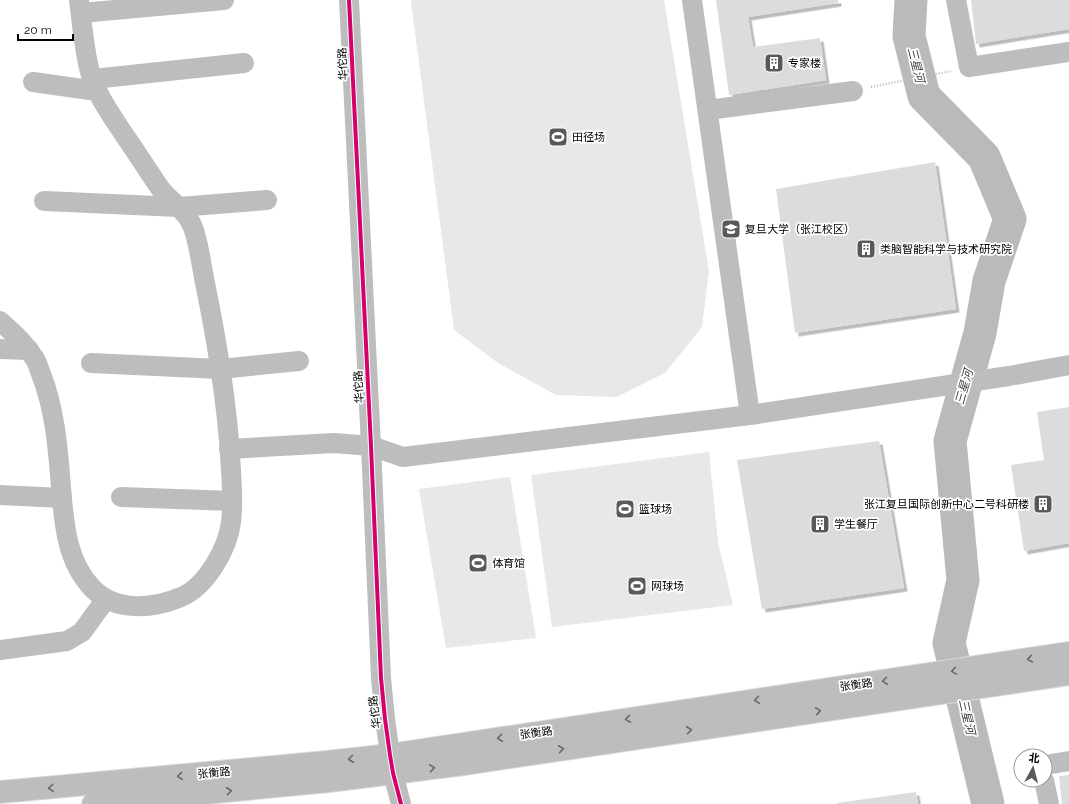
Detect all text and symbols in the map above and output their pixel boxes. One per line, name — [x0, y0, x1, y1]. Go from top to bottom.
scale bar — [18, 16, 73, 42]
text: 20 m — [24, 23, 52, 37]
water label: 三星河 — [905, 46, 928, 86]
street label: 华佗路 — [336, 47, 350, 81]
building icon: 专家楼 — [763, 52, 785, 74]
place label: 专家楼 — [788, 57, 821, 70]
sports icon: 田径场 — [547, 126, 569, 148]
place label: 田径场 — [572, 131, 605, 144]
school or university icon: 复旦大学（张江校区） — [720, 218, 742, 240]
place label: 复旦大学（张江校区） — [745, 223, 855, 236]
building icon: 类脑智能科学与技术研究院 — [855, 238, 877, 260]
place label: 类脑智能科学与技术研究院 — [880, 243, 1012, 256]
water label: 三星河 — [952, 366, 976, 406]
street label: 华佗路 — [352, 370, 366, 404]
building icon: 张江复旦国际创新中心二号科研楼 — [1032, 493, 1054, 515]
sports icon: 篮球场 — [614, 498, 636, 520]
place label: 张江复旦国际创新中心二号科研楼 — [864, 498, 1029, 511]
place label: 篮球场 — [639, 503, 672, 516]
building icon: 学生餐厅 — [809, 513, 831, 535]
place label: 学生餐厅 — [834, 518, 878, 531]
sports icon: 体育馆 — [467, 552, 489, 574]
place label: 体育馆 — [492, 557, 525, 570]
sports icon: 网球场 — [626, 575, 648, 597]
place label: 网球场 — [651, 580, 684, 593]
one-way arrow — [1027, 654, 1034, 663]
one-way arrow — [951, 666, 957, 675]
street label: 张衡路 — [839, 676, 873, 694]
one-way arrow — [882, 676, 888, 685]
street label: 华佗路 — [367, 695, 383, 729]
one-way arrow — [754, 695, 760, 704]
water label: 三星河 — [956, 698, 978, 738]
one-way arrow — [815, 707, 821, 716]
one-way arrow — [625, 714, 631, 723]
street label: 张衡路 — [519, 724, 553, 742]
one-way arrow — [686, 726, 692, 735]
one-way arrow — [496, 733, 503, 742]
one-way arrow — [558, 745, 564, 754]
north arrow — [1013, 748, 1053, 788]
text: 北 — [1028, 751, 1040, 766]
one-way arrow — [348, 754, 354, 763]
one-way arrow — [429, 764, 435, 773]
street label: 张衡路 — [197, 765, 231, 781]
one-way arrow — [177, 771, 183, 780]
one-way arrow — [48, 783, 54, 792]
one-way arrow — [226, 786, 232, 795]

